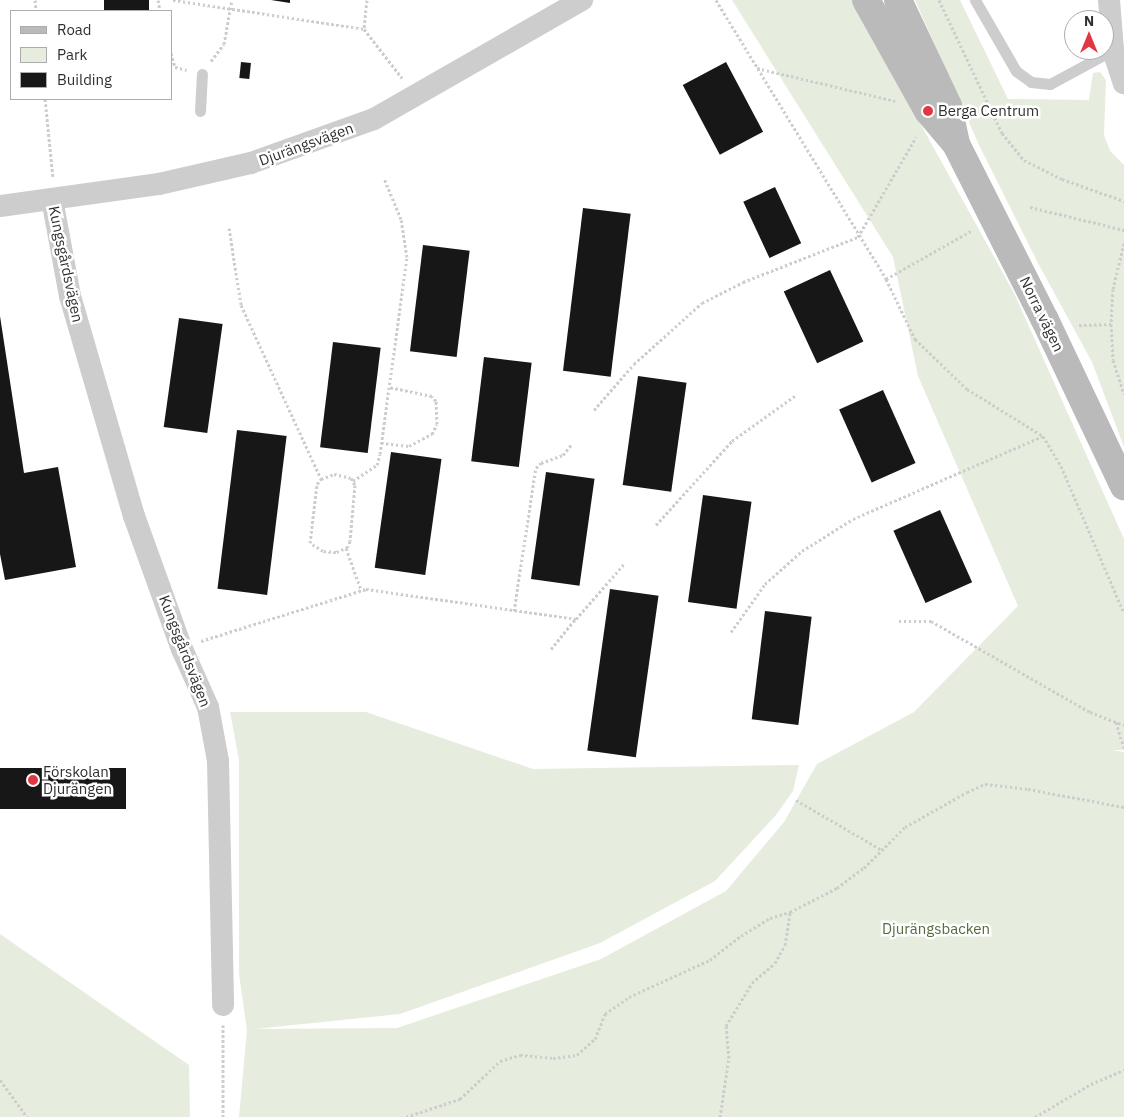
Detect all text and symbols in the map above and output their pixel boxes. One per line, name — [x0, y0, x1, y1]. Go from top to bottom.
legend — [10, 10, 172, 100]
north arrow — [1064, 10, 1114, 60]
text: N — [1084, 12, 1094, 30]
text: Road — [57, 20, 92, 39]
text: Park — [57, 45, 87, 64]
text: Building — [57, 70, 112, 89]
place label: Berga Centrum — [938, 102, 1039, 120]
marker: Berga Centrum — [922, 105, 934, 117]
street label: Djurängsvägen — [256, 119, 356, 169]
street label: Kungsgårdsvägen — [45, 204, 87, 324]
street label: Norra vägen — [1016, 273, 1068, 355]
street label: Kungsgårdsvägen — [155, 592, 215, 710]
place label: Förskolan Djurängen — [43, 762, 112, 797]
marker: Förskolan Djurängen — [27, 774, 39, 786]
park label: Djurängsbacken — [882, 920, 990, 938]

